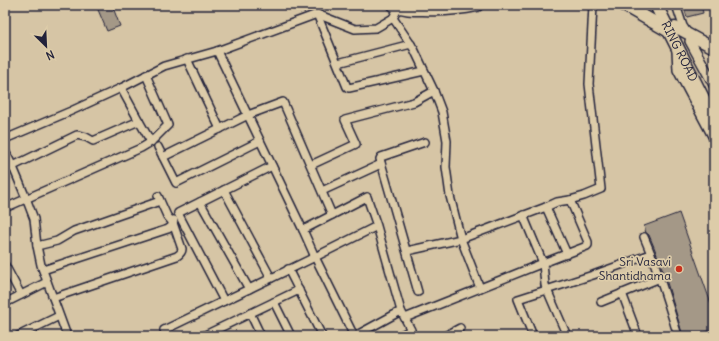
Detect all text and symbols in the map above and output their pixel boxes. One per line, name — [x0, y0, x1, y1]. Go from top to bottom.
street label: RING ROAD — [658, 18, 701, 84]
north arrow — [26, 26, 66, 66]
text: N — [44, 47, 56, 63]
place label: Sri Vasavi Shantidhama — [599, 254, 671, 283]
marker: Sri Vasavi Shantidhama — [674, 264, 684, 274]

